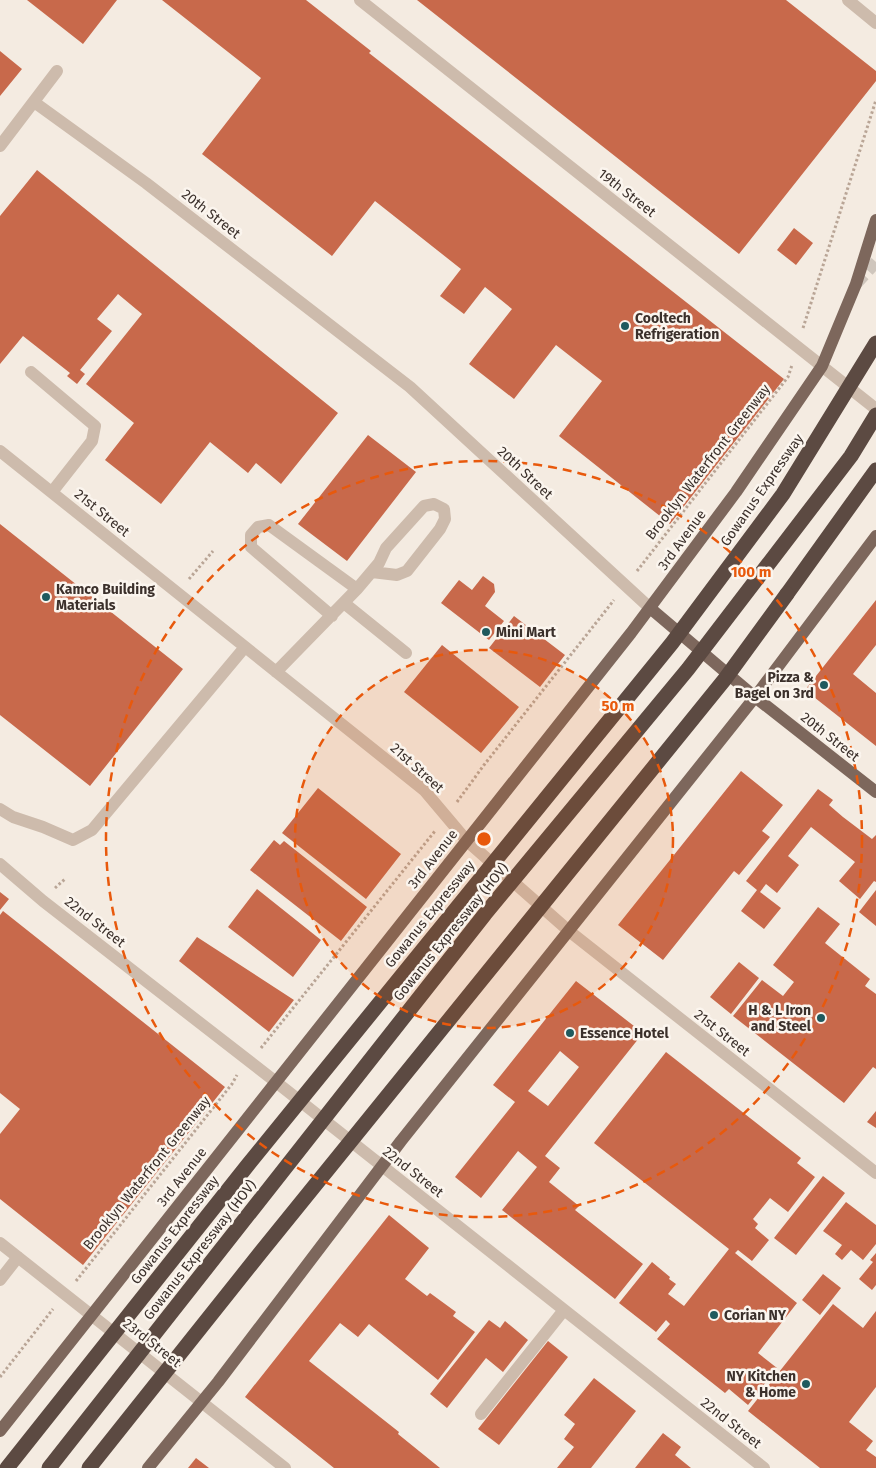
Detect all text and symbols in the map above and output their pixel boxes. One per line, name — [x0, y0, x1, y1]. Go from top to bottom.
street label: 19th Street — [595, 165, 660, 221]
street label: 20th Street — [178, 186, 244, 243]
place label: Cooltech Refrigeration — [635, 310, 719, 343]
marker: Cooltech Refrigeration — [619, 320, 631, 332]
street label: Brooklyn Waterfront Greenway — [642, 381, 774, 543]
street label: Gowanus Expressway — [717, 430, 807, 549]
street label: 20th Street — [494, 443, 557, 504]
street label: 21st Street — [71, 486, 134, 541]
street label: 3rd Avenue — [654, 506, 710, 574]
text: 100 m — [731, 563, 771, 581]
place label: Kamco Building Materials — [56, 581, 155, 614]
marker: Kamco Building Materials — [40, 591, 52, 603]
place label: Mini Mart — [496, 624, 557, 641]
marker: Mini Mart — [480, 626, 492, 638]
place label: Pizza & Bagel on 3rd — [735, 669, 814, 702]
marker: Pizza & Bagel on 3rd — [818, 679, 830, 691]
text: 50 m — [601, 697, 635, 715]
street label: 20th Street — [797, 709, 863, 766]
street label: 21st Street — [387, 740, 448, 797]
street label: 3rd Avenue — [405, 826, 461, 892]
centre of rings — [475, 830, 493, 848]
street label: Gowanus Expressway — [381, 857, 479, 971]
street label: Gowanus Expressway (HOV) — [390, 859, 512, 1005]
street label: 22nd Street — [61, 893, 129, 951]
place label: H & L Iron and Steel — [748, 1002, 812, 1035]
street label: 21st Street — [691, 1006, 754, 1061]
marker: H & L Iron and Steel — [815, 1012, 827, 1024]
place label: Essence Hotel — [580, 1025, 669, 1042]
marker: Essence Hotel — [564, 1027, 576, 1039]
street label: Brooklyn Waterfront Greenway — [80, 1093, 214, 1253]
street label: 22nd Street — [379, 1143, 447, 1201]
street label: 3rd Avenue — [154, 1144, 210, 1210]
street label: Gowanus Expressway — [127, 1172, 223, 1288]
street label: Gowanus Expressway (HOV) — [140, 1177, 260, 1323]
place label: Corian NY — [724, 1307, 787, 1324]
marker: Corian NY — [708, 1309, 720, 1321]
street label: 23rd Street — [120, 1315, 185, 1371]
place label: NY Kitchen & Home — [727, 1368, 796, 1401]
marker: NY Kitchen & Home — [800, 1378, 812, 1390]
street label: 22nd Street — [697, 1394, 765, 1452]

